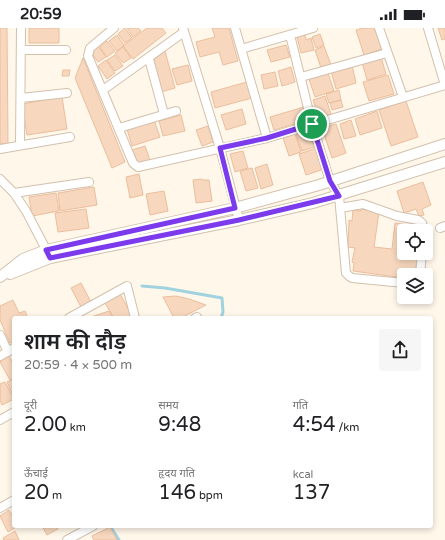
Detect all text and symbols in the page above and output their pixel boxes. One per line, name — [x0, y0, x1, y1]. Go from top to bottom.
text: 20:59 — [20, 5, 62, 23]
pin — [295, 107, 329, 141]
icon: arrive — [301, 113, 323, 135]
map controls — [397, 224, 433, 304]
button: locate — [397, 224, 433, 260]
button: layers — [397, 268, 433, 304]
text: शाम की दौड़ — [24, 329, 126, 355]
button: share — [379, 329, 421, 371]
text: 20:59 · 4 × 500 m — [24, 357, 132, 373]
text: दूरी — [24, 399, 37, 412]
text: समय — [158, 399, 179, 412]
text: गति — [293, 399, 308, 412]
text: 2.00 — [24, 413, 67, 437]
text: 9:48 — [158, 413, 201, 437]
text: 4:54 — [293, 413, 336, 437]
text: km — [67, 421, 86, 434]
text: /km — [336, 421, 359, 434]
text: ऊँचाई — [24, 467, 48, 480]
text: हृदय गति — [158, 467, 195, 480]
text: kcal — [293, 468, 313, 481]
text: 20 — [24, 481, 49, 505]
text: 146 — [158, 481, 196, 505]
text: 137 — [293, 481, 330, 505]
text: m — [49, 489, 62, 502]
text: bpm — [196, 489, 223, 502]

